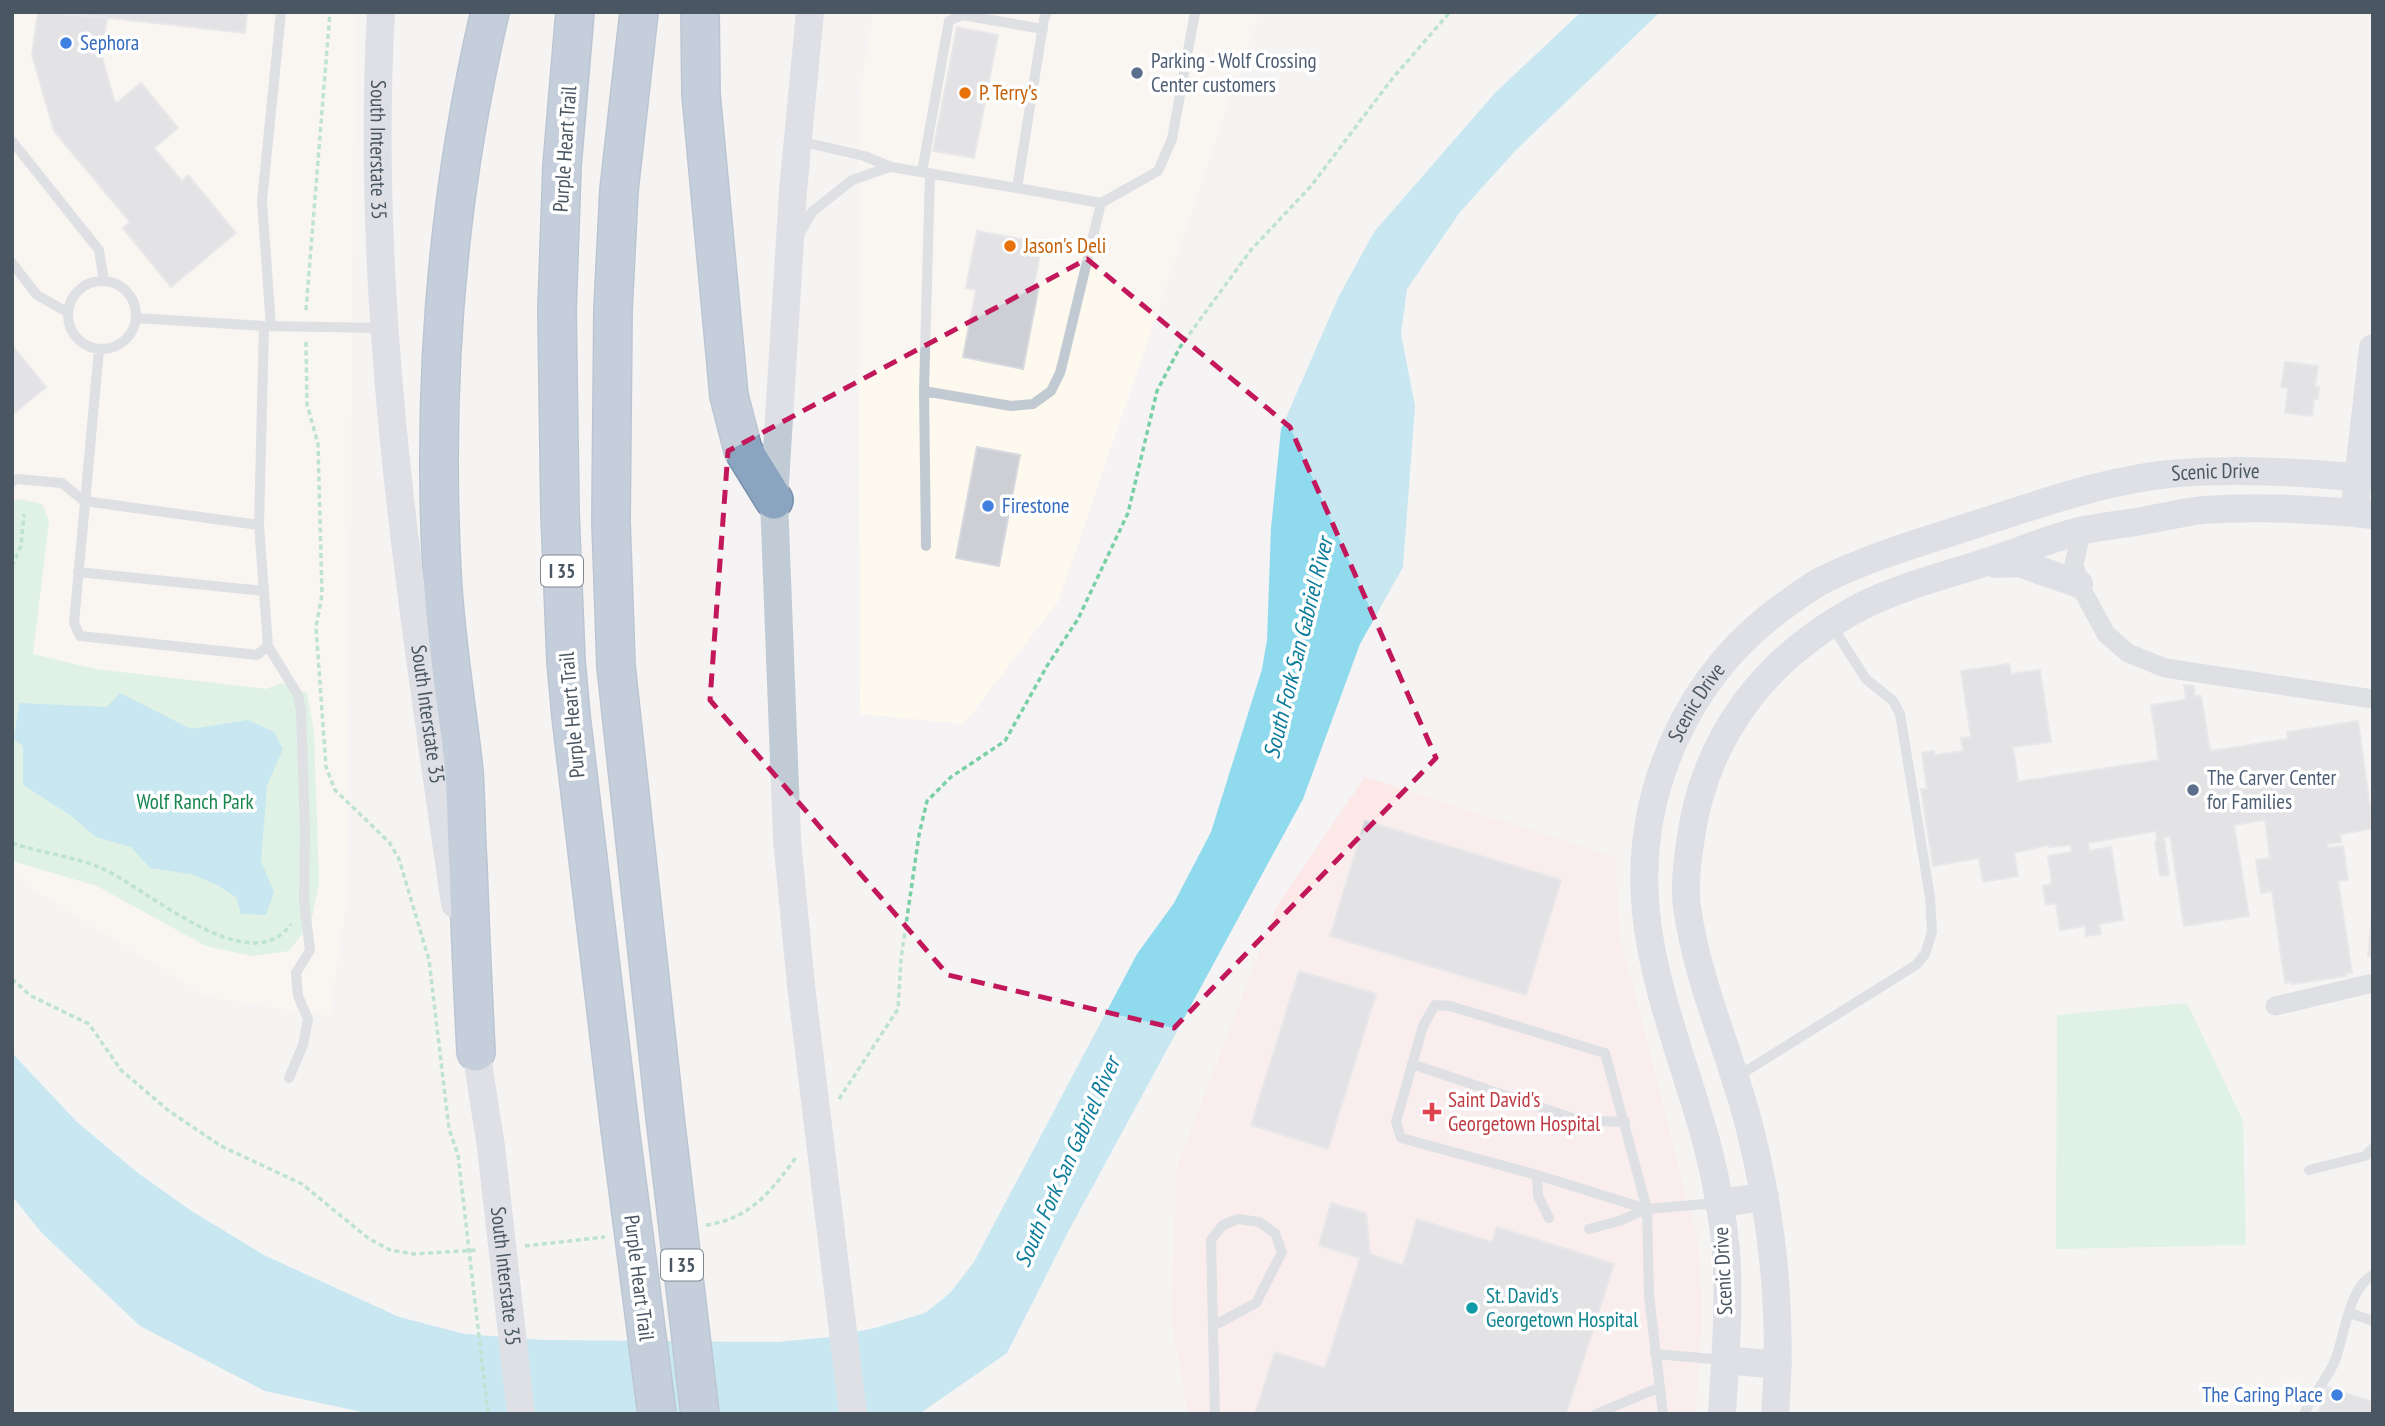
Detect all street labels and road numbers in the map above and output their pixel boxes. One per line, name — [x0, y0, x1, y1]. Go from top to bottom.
street label: South Interstate 35 — [365, 80, 393, 220]
street label: Purple Heart Trail — [547, 85, 582, 213]
street label: Scenic Drive — [2170, 457, 2260, 487]
road number: I 35 — [541, 556, 583, 586]
street label: South Interstate 35 — [405, 643, 452, 786]
street label: Purple Heart Trail — [553, 651, 590, 779]
street label: Scenic Drive — [1661, 657, 1731, 746]
street label: South Interstate 35 — [485, 1205, 527, 1347]
street label: Purple Heart Trail — [618, 1214, 661, 1342]
street label: Scenic Drive — [1707, 1226, 1738, 1316]
road number: I 35 — [661, 1250, 703, 1280]

